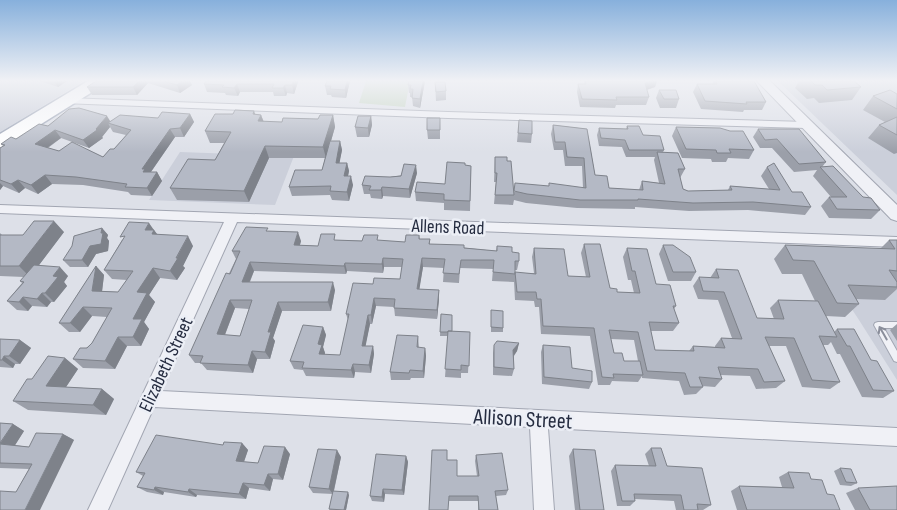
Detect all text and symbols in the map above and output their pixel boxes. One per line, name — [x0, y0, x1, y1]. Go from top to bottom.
street label: Allens Road — [410, 215, 485, 240]
street label: Elizabeth Street — [134, 313, 198, 416]
one-way arrow — [878, 326, 888, 341]
street label: Allison Street — [472, 403, 573, 436]

